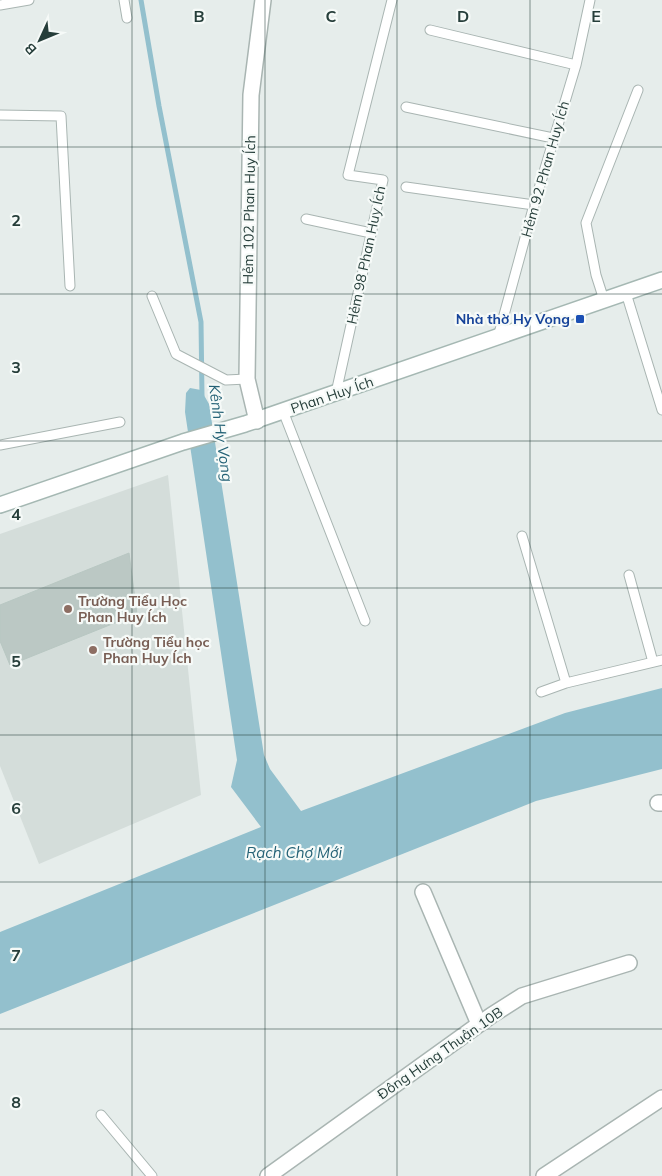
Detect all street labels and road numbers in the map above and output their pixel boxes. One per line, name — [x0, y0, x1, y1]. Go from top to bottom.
street label: Hẻm 92 Phan Huy Ích — [517, 99, 573, 239]
street label: Hẻm 102 Phan Huy Ích — [239, 135, 259, 285]
street label: Hẻm 98 Phan Huy Ích — [343, 184, 389, 326]
street label: Phan Huy Ích — [288, 372, 376, 418]
street label: Đông Hưng Thuận 10B — [374, 1003, 506, 1103]

